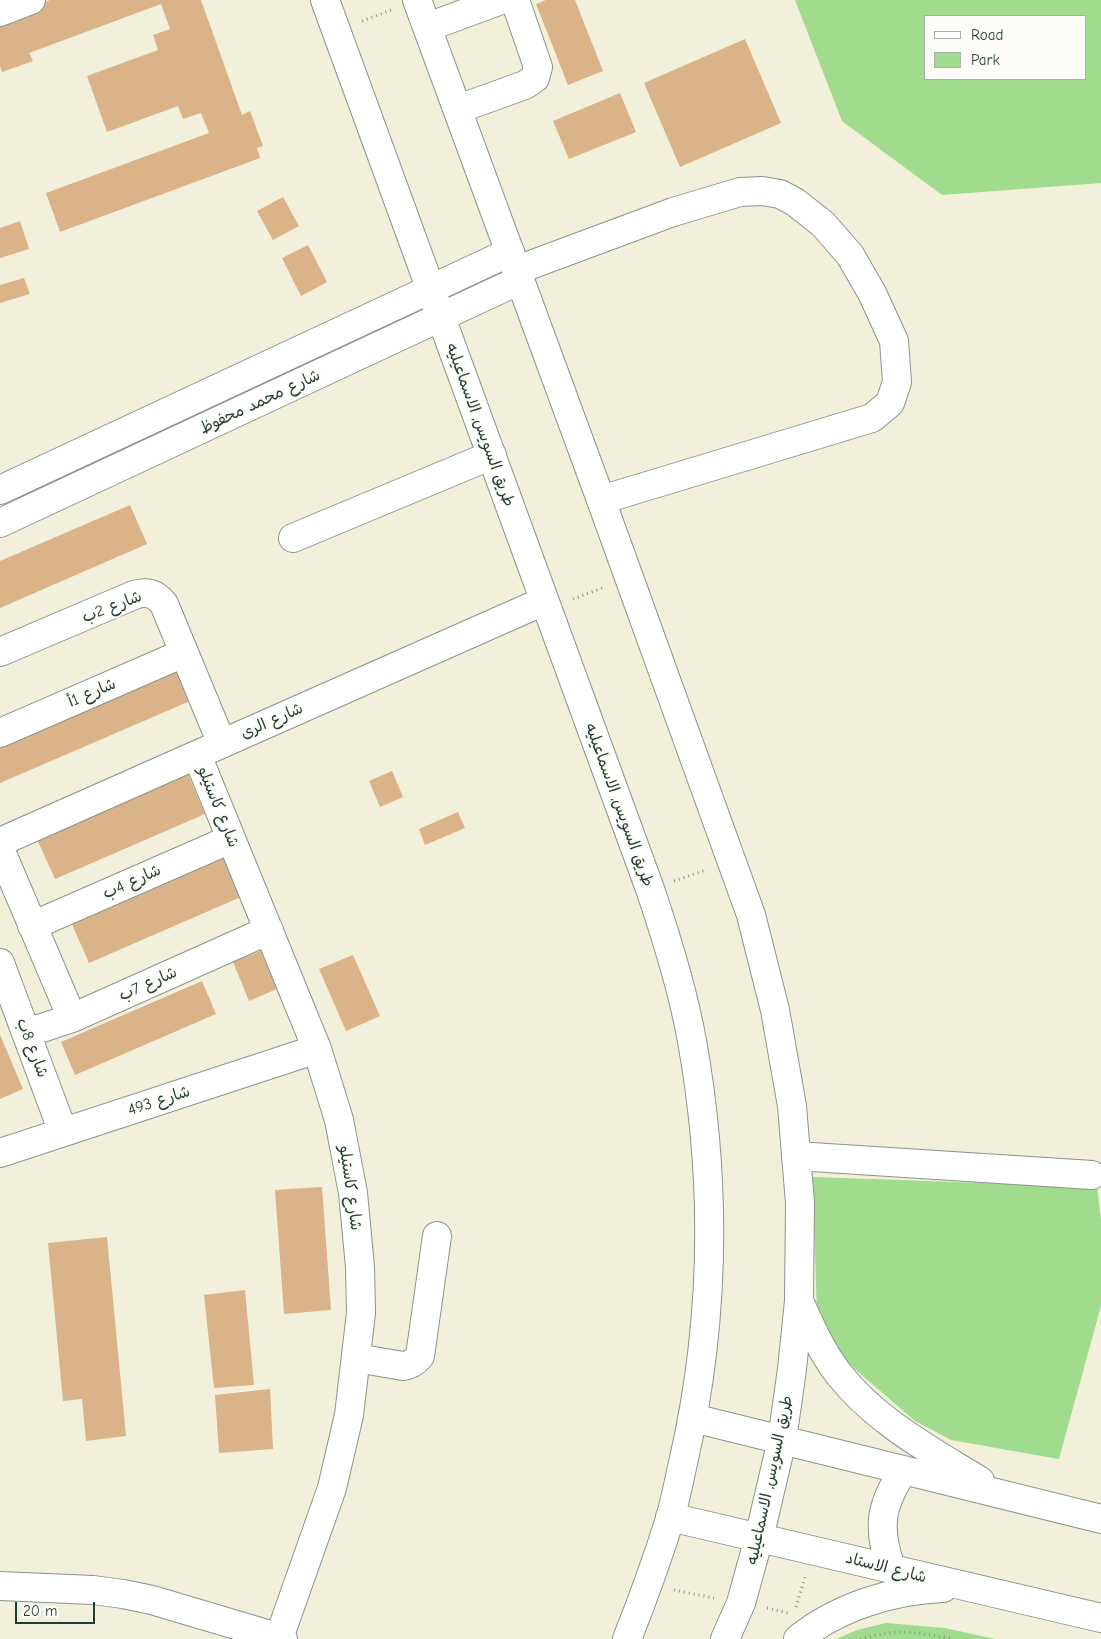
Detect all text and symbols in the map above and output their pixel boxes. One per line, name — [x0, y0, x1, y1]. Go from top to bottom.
legend — [924, 15, 1086, 80]
text: Road — [971, 26, 1003, 44]
text: Park — [971, 51, 1000, 69]
street label: طريق السويس, الاسماعيليه — [442, 341, 518, 509]
street label: شارع محمد محفوظ — [197, 366, 323, 438]
street label: شارع 2ب — [79, 587, 145, 627]
street label: شارع 1أ — [65, 674, 119, 712]
street label: شارع الرى — [238, 699, 306, 743]
street label: طريق السويس, الاسماعيليه — [581, 721, 657, 889]
street label: شارع كاستيلو — [193, 764, 243, 850]
street label: شارع 4ب — [100, 861, 164, 903]
street label: شارع 7ب — [116, 963, 180, 1005]
street label: شارع 8ب — [12, 1015, 52, 1081]
street label: شارع 493 — [125, 1082, 193, 1120]
street label: شارع كاستيلو — [335, 1144, 365, 1232]
street label: طريق السويس, الاسماعيليه — [743, 1394, 797, 1566]
street label: شارع الاستاد — [843, 1549, 929, 1587]
scale bar — [18, 1592, 98, 1624]
text: 20 m — [23, 1602, 57, 1620]

